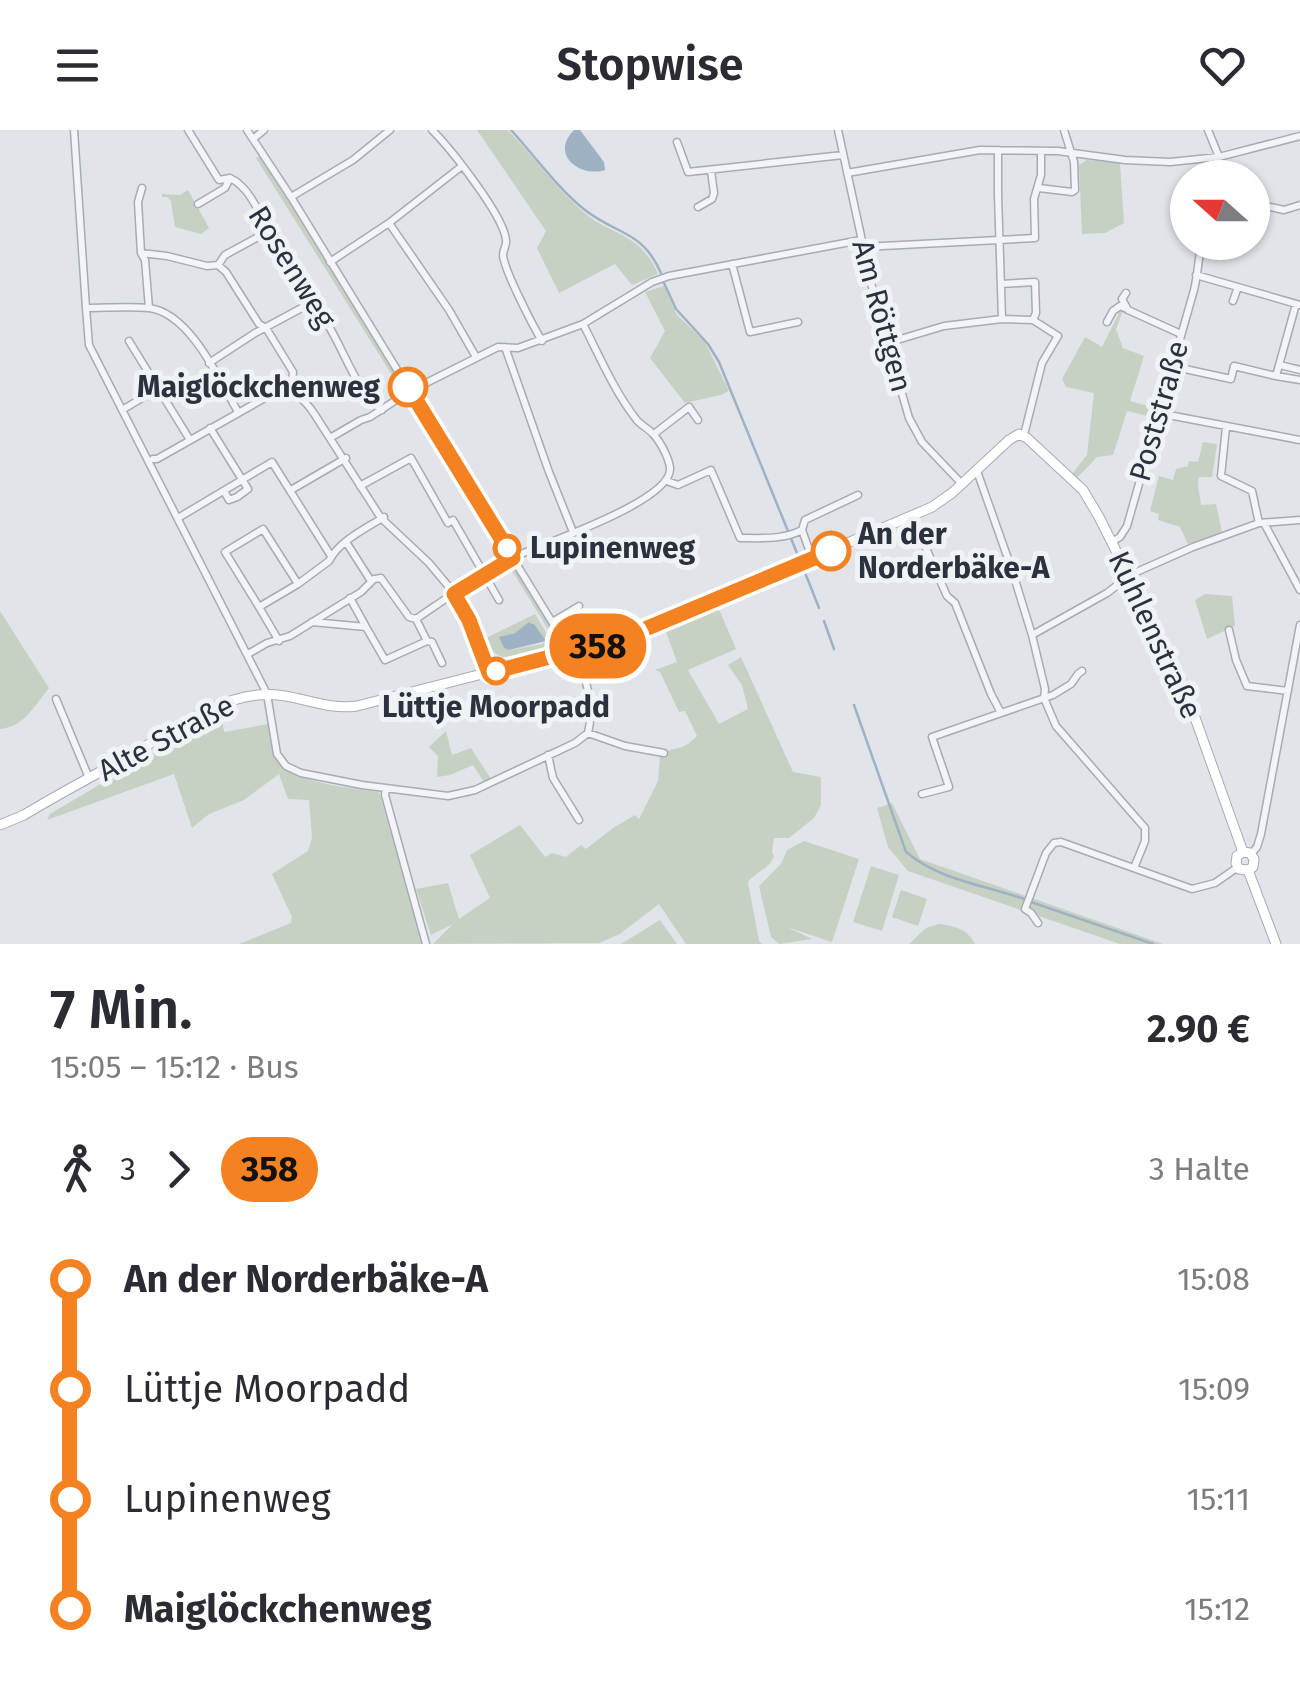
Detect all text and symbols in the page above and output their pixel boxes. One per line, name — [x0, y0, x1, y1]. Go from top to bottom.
icon: menu — [50, 38, 105, 93]
text: Stopwise — [556, 38, 744, 92]
icon: heart — [1195, 38, 1250, 93]
north arrow — [1170, 160, 1270, 260]
map controls — [1170, 160, 1270, 260]
street label: Rosenweg — [241, 200, 344, 335]
street label: Am Röttgen — [844, 236, 920, 396]
street label: Poststraße — [1122, 336, 1196, 486]
marker: Maiglöckchenweg — [389, 368, 427, 406]
place label: Maiglöckchenweg — [137, 369, 380, 405]
place label: An der Norderbäke-A — [857, 516, 1051, 586]
place label: Lupinenweg — [530, 530, 696, 566]
marker: An der Norderbäke-A — [812, 532, 850, 570]
marker: Lupinenweg — [494, 535, 520, 561]
street label: Kuhlenstraße — [1100, 545, 1210, 725]
line badge: 358 — [540, 614, 656, 678]
text: 358 — [569, 625, 627, 667]
marker: Lüttje Moorpadd — [483, 658, 509, 684]
street label: Alte Straße — [92, 687, 240, 789]
place label: Lüttje Moorpadd — [382, 689, 610, 725]
text: 7 Min. — [50, 977, 193, 1043]
text: 2.90 € — [1147, 1006, 1250, 1052]
text: 15:05 – 15:12 · Bus — [50, 1048, 299, 1086]
icon: walk — [50, 1142, 105, 1197]
icon: forward — [151, 1142, 206, 1197]
text: 358 — [241, 1148, 298, 1190]
text: 3 — [120, 1150, 136, 1188]
text: 3 Halte — [1149, 1150, 1250, 1188]
text: An der Norderbäke-A — [124, 1256, 488, 1302]
text: 15:08 — [1177, 1260, 1250, 1298]
text: Lüttje Moorpadd — [124, 1366, 410, 1412]
text: 15:09 — [1178, 1370, 1250, 1408]
text: Lupinenweg — [124, 1476, 331, 1522]
text: 15:11 — [1186, 1480, 1250, 1518]
text: Maiglöckchenweg — [124, 1586, 432, 1632]
text: 15:12 — [1184, 1590, 1250, 1628]

